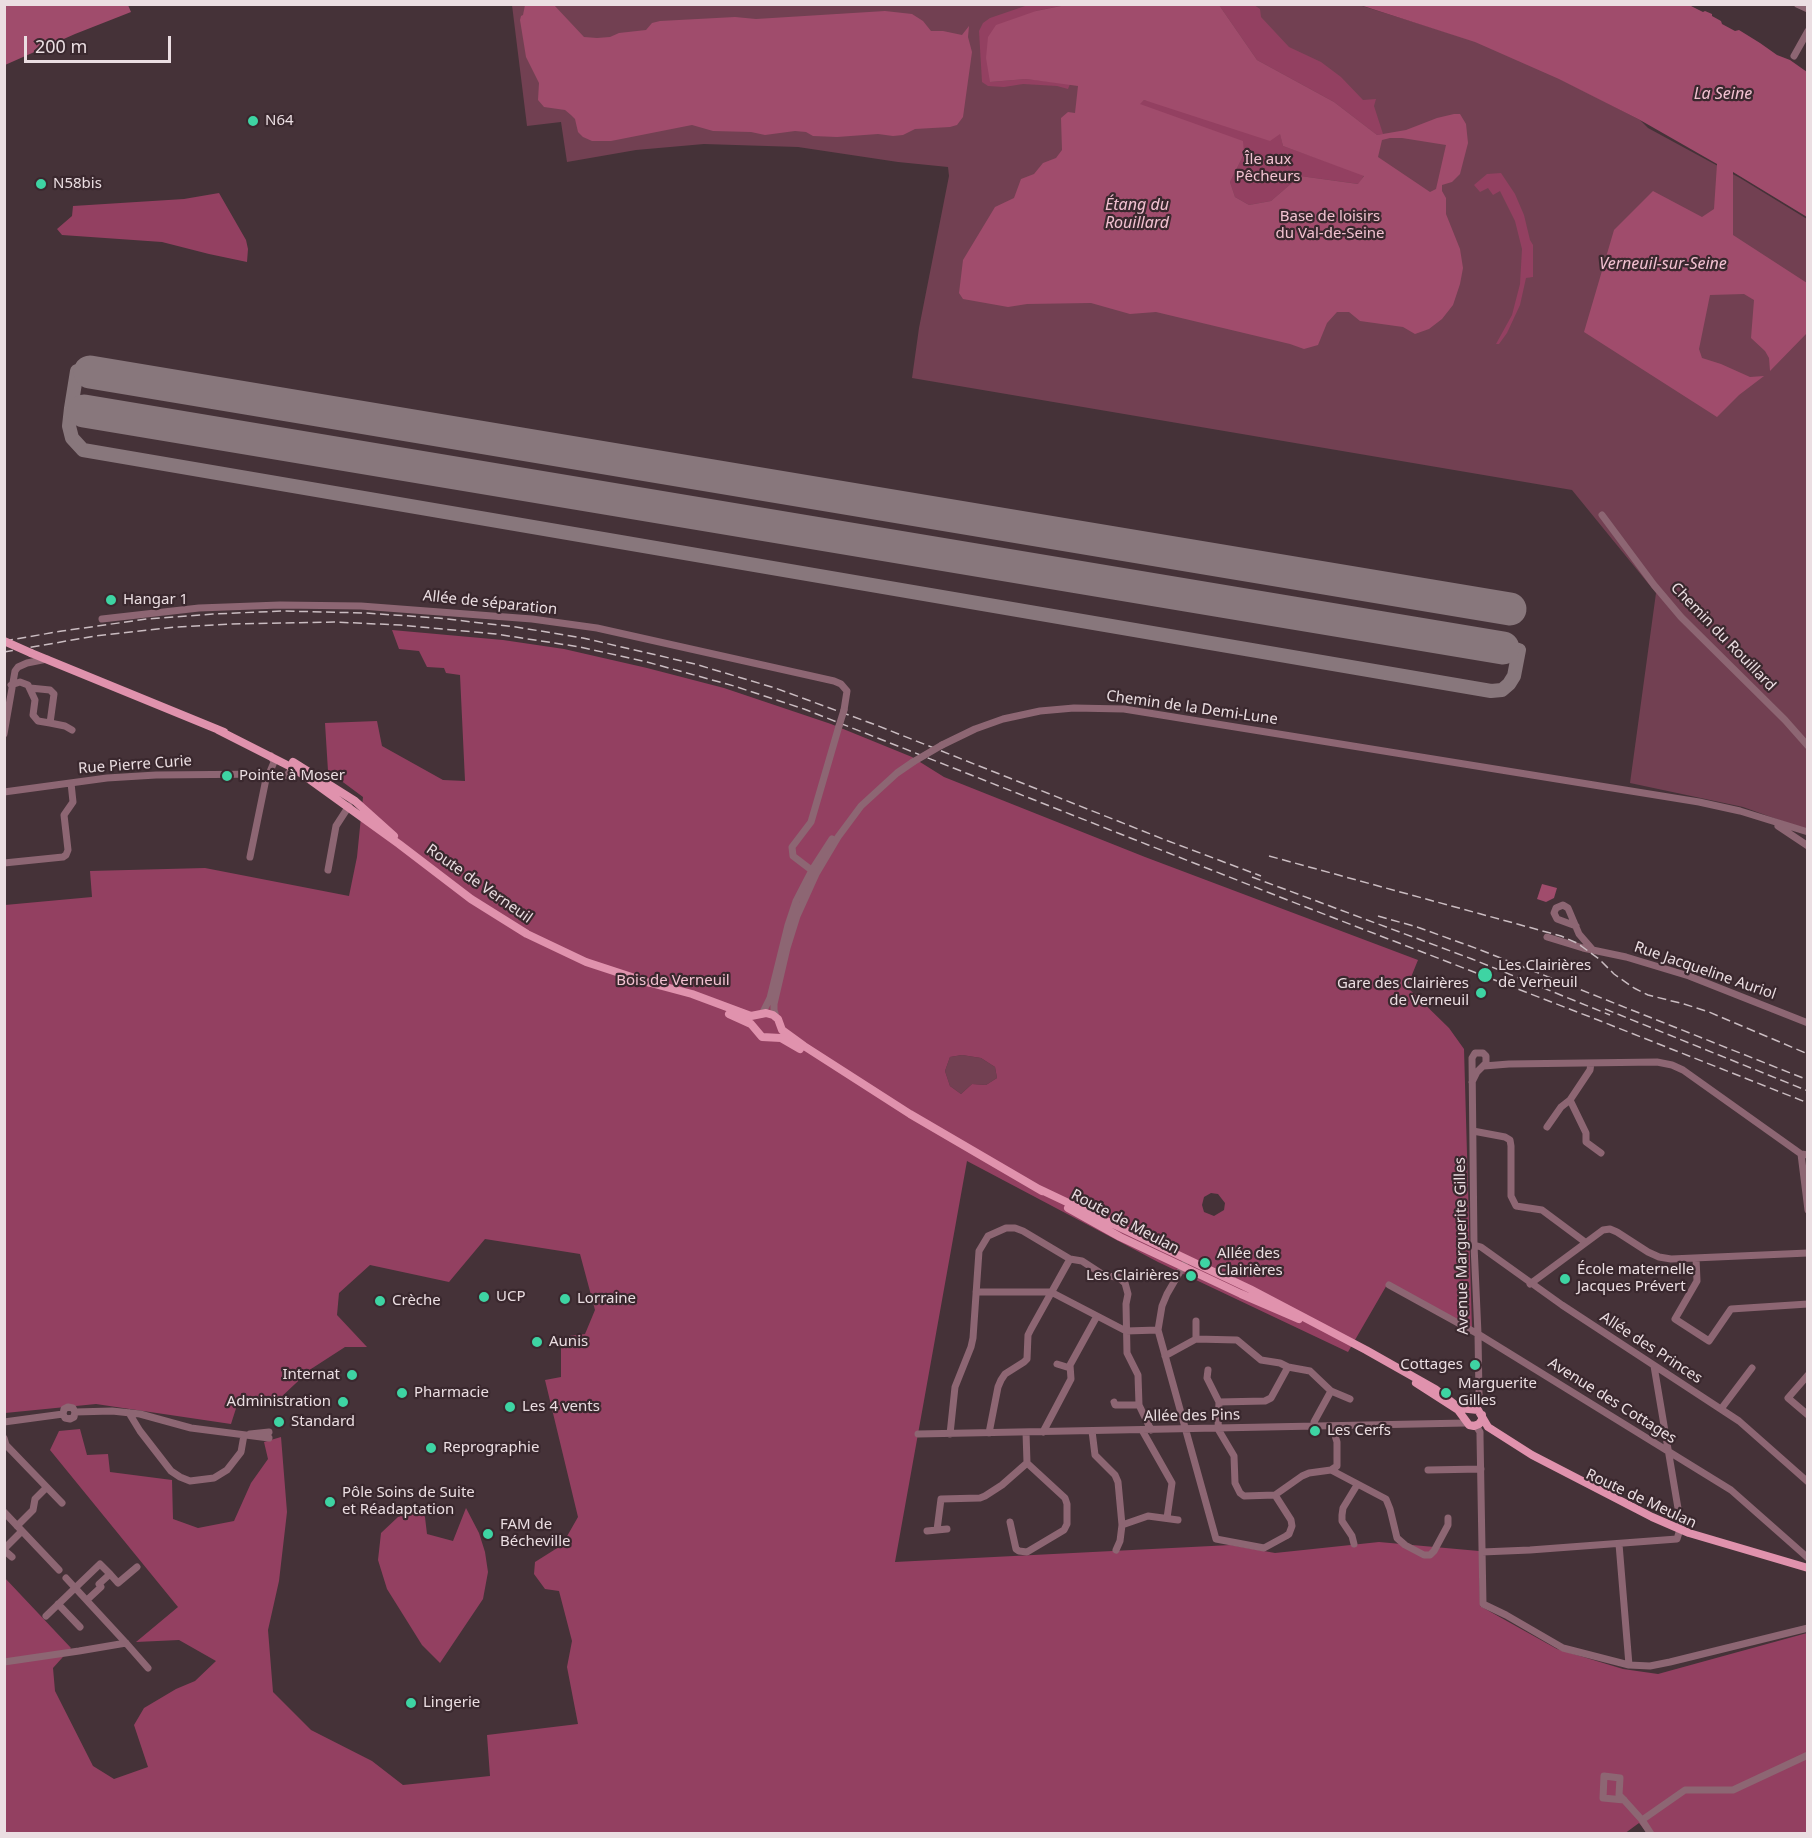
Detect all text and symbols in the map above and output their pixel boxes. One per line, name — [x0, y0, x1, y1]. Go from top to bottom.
scale bar — [27, 24, 174, 62]
text: 200 m — [35, 34, 87, 58]
water label: La Seine — [1694, 84, 1752, 104]
place label: N64 — [265, 112, 294, 130]
marker: N64 — [246, 114, 260, 128]
park label: Île aux Pêcheurs — [1235, 151, 1301, 186]
place label: N58bis — [53, 175, 102, 193]
marker: N58bis — [34, 177, 48, 191]
water label: Étang du Rouillard — [1105, 195, 1169, 233]
park label: Base de loisirs du Val-de-Seine — [1275, 208, 1385, 243]
water label: Verneuil-sur-Seine — [1599, 254, 1727, 274]
street label: Chemin du Rouillard — [1667, 579, 1779, 695]
street label: Allée de séparation — [422, 587, 558, 619]
place label: Hangar 1 — [123, 591, 188, 609]
marker: Hangar 1 — [104, 593, 118, 607]
street label: Chemin de la Demi-Lune — [1105, 687, 1279, 729]
street label: Rue Pierre Curie — [77, 752, 193, 778]
place label: Pointe à Moser — [239, 767, 345, 785]
marker: Pointe à Moser — [220, 769, 234, 783]
street label: Route de Verneuil — [423, 841, 535, 927]
street label: Rue Jacqueline Auriol — [1632, 938, 1778, 1004]
place label: Les Clairières de Verneuil — [1498, 957, 1591, 992]
marker: Les Clairières de Verneuil — [1476, 966, 1494, 984]
park label: Bois de Verneuil — [616, 972, 730, 990]
place label: Gare des Clairières de Verneuil — [1337, 975, 1469, 1010]
marker: Gare des Clairières de Verneuil — [1474, 986, 1488, 1000]
street label: Avenue Marguerite Gilles — [1451, 1157, 1473, 1335]
street label: Route de Meulan — [1068, 1186, 1182, 1258]
place label: Allée des Clairières — [1217, 1245, 1283, 1280]
marker: Allée des Clairières — [1198, 1256, 1212, 1270]
place label: École maternelle Jacques Prévert — [1577, 1261, 1694, 1296]
place label: Les Clairières — [1086, 1267, 1179, 1285]
marker: Les Clairières — [1184, 1269, 1198, 1283]
marker: École maternelle Jacques Prévert — [1558, 1272, 1572, 1286]
place label: UCP — [496, 1288, 526, 1306]
marker: UCP — [477, 1290, 491, 1304]
place label: Lorraine — [577, 1290, 636, 1308]
place label: Crèche — [392, 1292, 441, 1310]
marker: Lorraine — [558, 1292, 572, 1306]
marker: Crèche — [373, 1294, 387, 1308]
street label: Allée des Princes — [1597, 1308, 1705, 1388]
place label: Aunis — [549, 1333, 588, 1351]
marker: Aunis — [530, 1335, 544, 1349]
street label: Avenue des Cottages — [1544, 1354, 1680, 1448]
place label: Cottages — [1400, 1356, 1463, 1374]
marker: Cottages — [1468, 1358, 1482, 1372]
place label: Internat — [282, 1366, 340, 1384]
marker: Internat — [345, 1368, 359, 1382]
place label: Marguerite Gilles — [1458, 1375, 1537, 1410]
place label: Pharmacie — [414, 1384, 489, 1402]
marker: Pharmacie — [395, 1386, 409, 1400]
marker: Marguerite Gilles — [1439, 1386, 1453, 1400]
place label: Administration — [227, 1393, 331, 1411]
marker: Administration — [336, 1395, 350, 1409]
place label: Les 4 vents — [522, 1398, 600, 1416]
marker: Les 4 vents — [503, 1400, 517, 1414]
street label: Allée des Pins — [1144, 1406, 1240, 1426]
place label: Standard — [291, 1413, 355, 1431]
marker: Standard — [272, 1415, 286, 1429]
place label: Les Cerfs — [1327, 1422, 1391, 1440]
marker: Les Cerfs — [1308, 1424, 1322, 1438]
place label: Reprographie — [443, 1439, 539, 1457]
marker: Reprographie — [424, 1441, 438, 1455]
street label: Route de Meulan — [1583, 1466, 1699, 1532]
place label: Pôle Soins de Suite et Réadaptation — [342, 1484, 475, 1519]
marker: Pôle Soins de Suite et Réadaptation — [323, 1495, 337, 1509]
place label: FAM de Bécheville — [500, 1516, 571, 1551]
marker: FAM de Bécheville — [481, 1527, 495, 1541]
place label: Lingerie — [423, 1694, 480, 1712]
marker: Lingerie — [404, 1696, 418, 1710]

